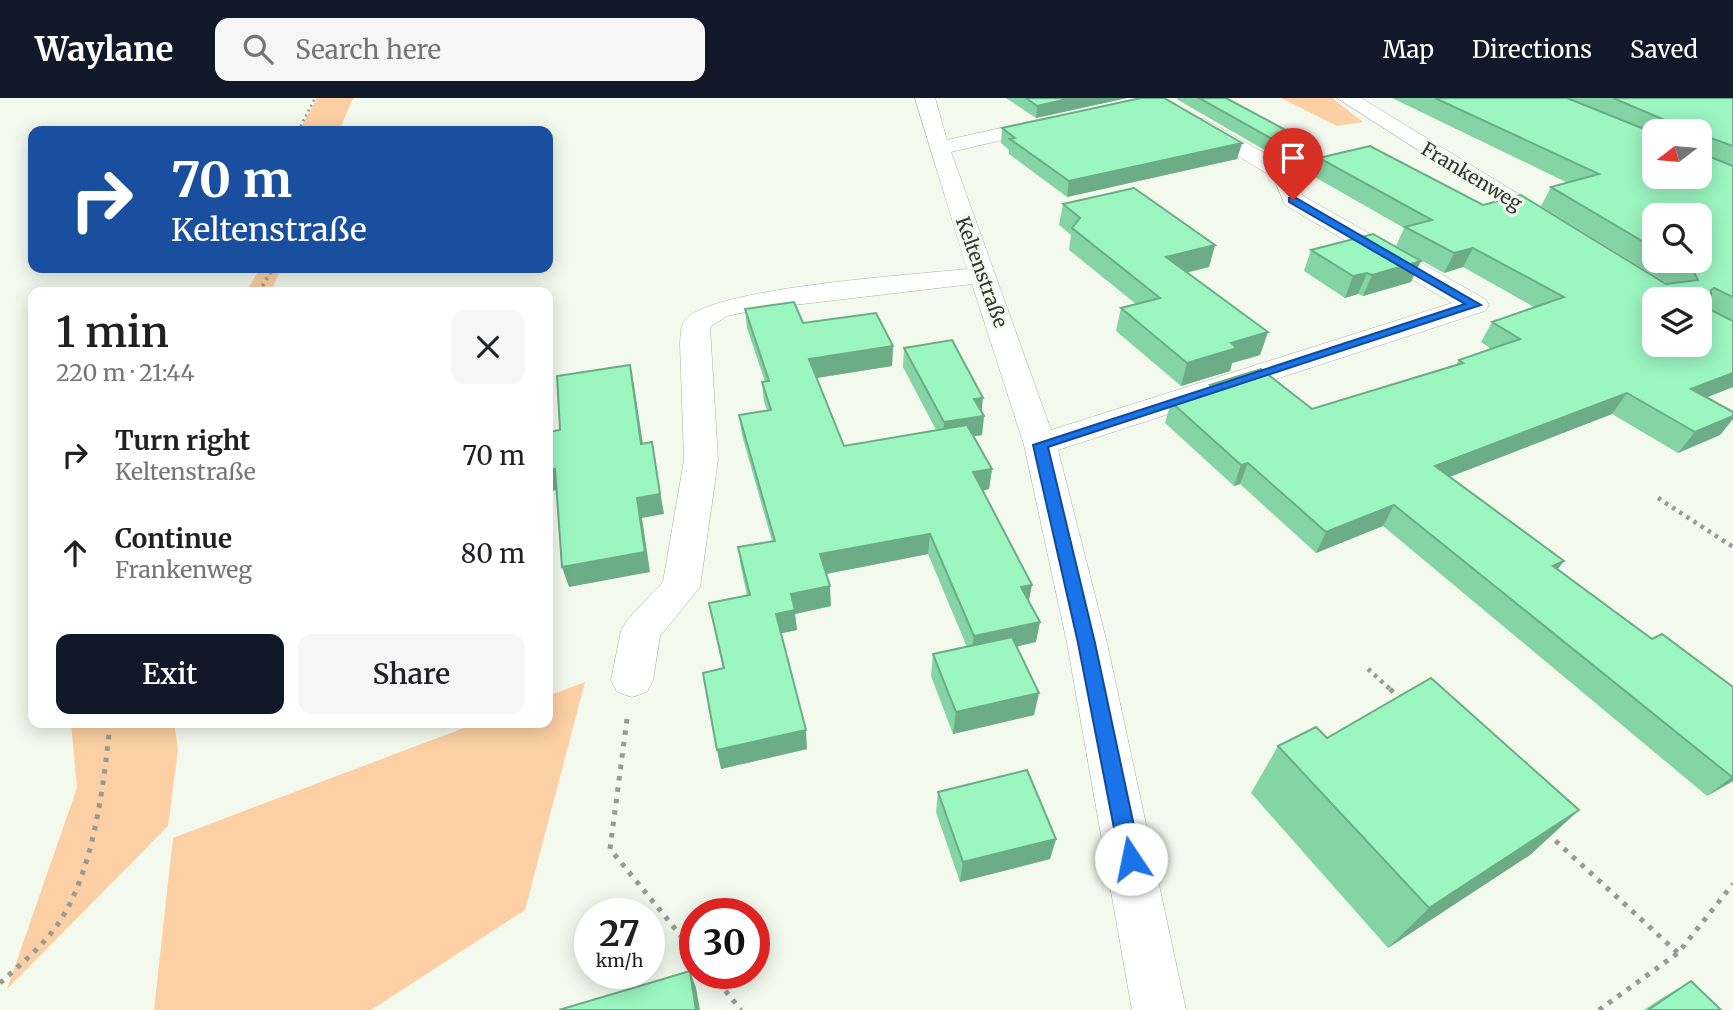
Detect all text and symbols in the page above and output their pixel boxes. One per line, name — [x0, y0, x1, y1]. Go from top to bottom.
search box — [215, 18, 705, 81]
text: Waylane — [35, 29, 173, 70]
icon: search — [239, 30, 277, 68]
text: Search here — [295, 33, 441, 66]
text: Map — [1383, 34, 1434, 65]
text: Directions — [1472, 34, 1592, 65]
text: Saved — [1630, 34, 1698, 65]
north arrow — [1642, 119, 1712, 189]
map controls — [1642, 119, 1712, 357]
pin — [1263, 128, 1323, 200]
street label: Frankenweg — [1417, 137, 1527, 216]
icon: arrive — [1274, 139, 1312, 177]
text: 70 m — [171, 149, 292, 210]
icon: right — [56, 154, 147, 245]
button: search — [1642, 203, 1712, 273]
text: Keltenstraße — [171, 210, 367, 250]
street label: Keltenstraße — [951, 213, 1013, 331]
button: layers — [1642, 287, 1712, 357]
text: 1 min — [56, 306, 169, 358]
button: close — [451, 310, 525, 384]
text: 220 m · 21:44 — [56, 358, 195, 387]
text: Turn right — [115, 424, 250, 457]
icon: right — [56, 436, 94, 474]
text: 70 m — [462, 439, 525, 472]
text: Keltenstraße — [115, 457, 256, 486]
text: Continue — [115, 522, 232, 555]
icon: ahead — [56, 534, 94, 572]
text: 80 m — [461, 537, 525, 570]
text: Frankenweg — [115, 555, 252, 584]
button: Exit — [56, 634, 284, 714]
button: Share — [298, 634, 525, 714]
position arrow — [1094, 822, 1168, 896]
speed limit sign: 30 — [679, 898, 770, 989]
text: 27 — [599, 912, 640, 956]
text: km/h — [596, 949, 643, 972]

